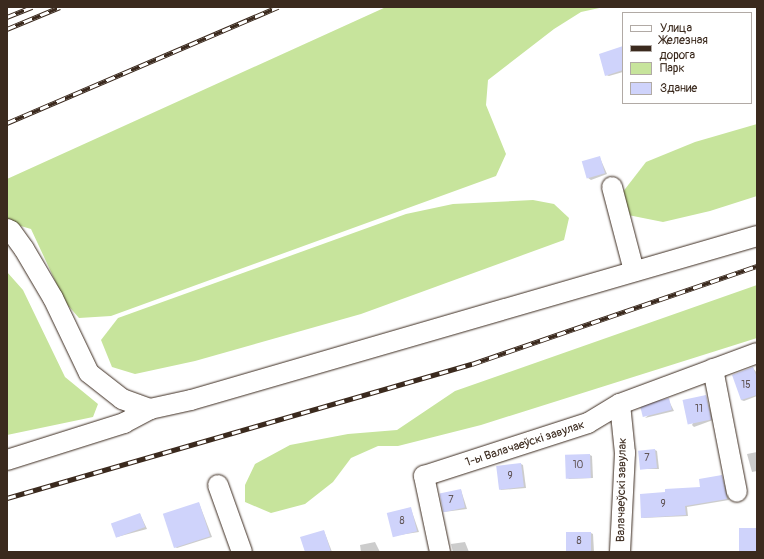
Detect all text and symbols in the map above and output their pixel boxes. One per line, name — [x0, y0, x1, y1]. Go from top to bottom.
legend — [622, 12, 752, 104]
text: Улица — [660, 21, 692, 36]
text: Железная дорога — [660, 33, 708, 63]
text: Парк — [660, 61, 685, 76]
text: Здание — [660, 81, 697, 96]
house number: 15 — [741, 380, 751, 392]
house number: 11 — [695, 404, 703, 416]
street label: 1-ы Валачаеўскі завулак — [464, 418, 586, 470]
street label: Валачаеўскі завулак — [614, 438, 630, 542]
house number: 7 — [644, 453, 650, 465]
house number: 10 — [573, 460, 583, 472]
house number: 9 — [507, 471, 513, 483]
house number: 7 — [448, 495, 454, 507]
house number: 9 — [660, 499, 666, 511]
house number: 8 — [399, 516, 405, 528]
house number: 8 — [576, 536, 582, 548]

